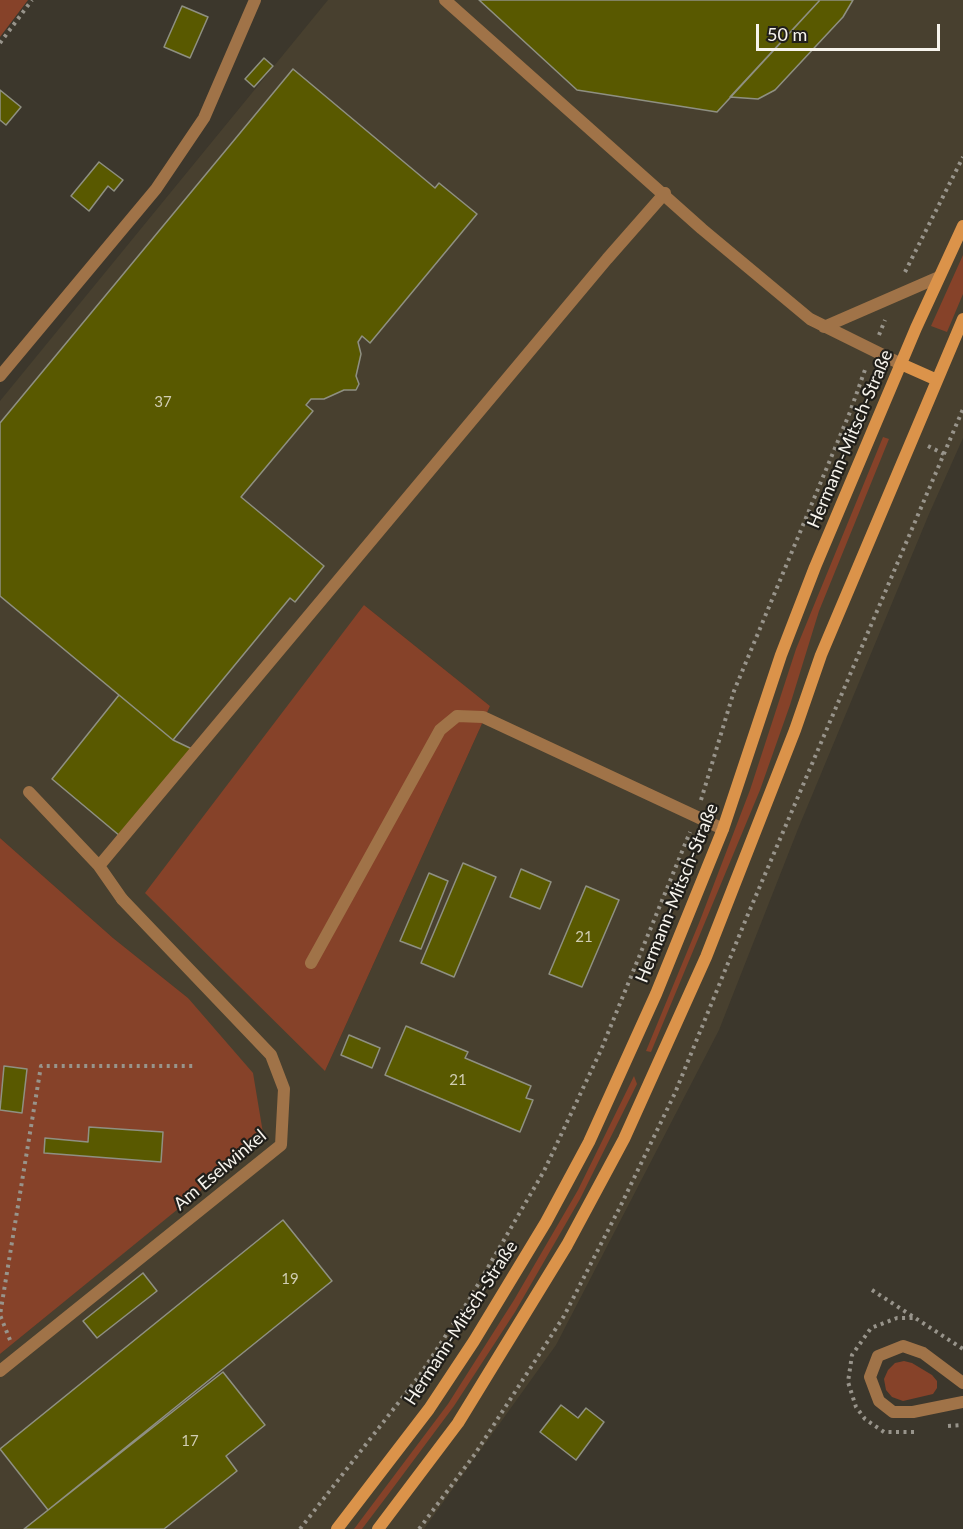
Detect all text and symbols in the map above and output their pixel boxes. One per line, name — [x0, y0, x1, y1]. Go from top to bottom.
scale bar — [759, 12, 944, 50]
text: 50 m — [767, 23, 807, 45]
street label: Hermann-Mitsch-Straße — [803, 347, 897, 531]
house number: 37 — [154, 393, 172, 411]
street label: Hermann-Mitsch-Straße — [631, 800, 723, 986]
house number: 21 — [575, 928, 593, 946]
house number: 21 — [449, 1071, 467, 1089]
street label: Am Eselwinkel — [169, 1125, 271, 1215]
street label: Hermann-Mitsch-Straße — [400, 1237, 522, 1409]
house number: 19 — [281, 1270, 299, 1288]
house number: 17 — [181, 1432, 199, 1450]

